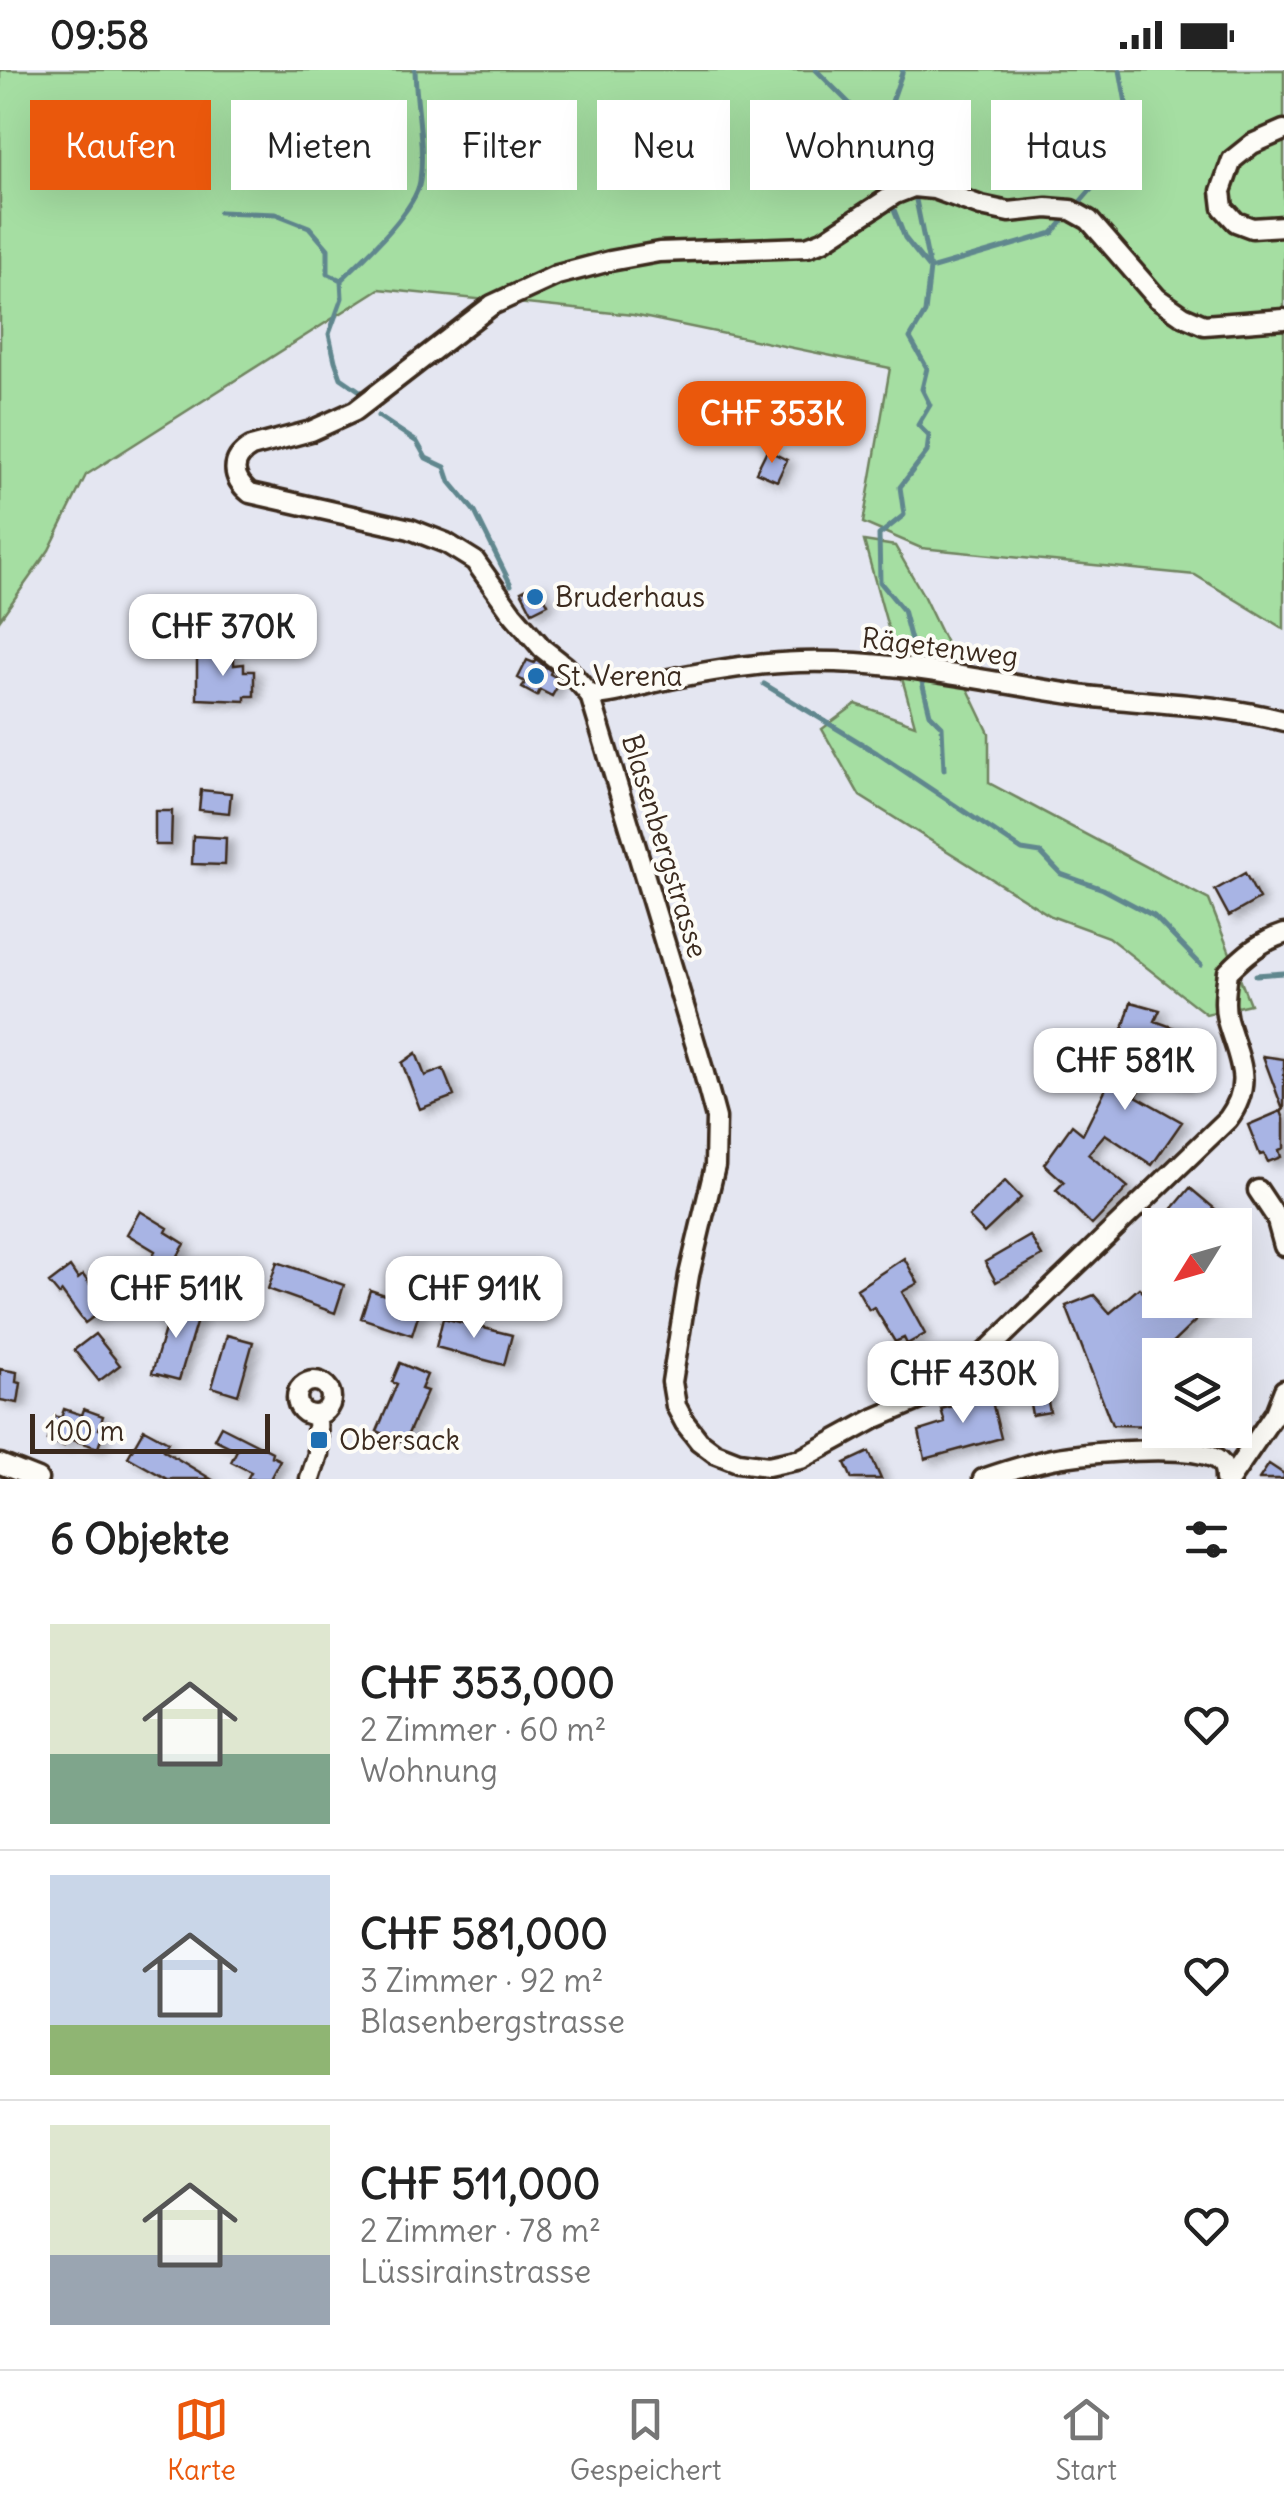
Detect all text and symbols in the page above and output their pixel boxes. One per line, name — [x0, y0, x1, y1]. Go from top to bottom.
text: 09:58 — [50, 12, 149, 59]
chip: Kaufen — [30, 100, 211, 190]
chip: Mieten — [231, 100, 407, 190]
chip: Filter — [427, 100, 577, 190]
chip: Neu — [597, 100, 730, 190]
chip: Wohnung — [750, 100, 971, 190]
chip: Haus — [991, 100, 1142, 190]
pin: CHF 353K — [669, 381, 875, 466]
text: CHF 353K — [700, 393, 844, 434]
place label: Bruderhaus — [555, 579, 705, 615]
marker: Bruderhaus — [524, 586, 546, 608]
pin: CHF 370K — [120, 594, 326, 679]
text: CHF 370K — [151, 606, 295, 647]
street label: Rägetenweg — [860, 620, 1020, 674]
place label: St. Verena — [556, 658, 682, 694]
marker: St. Verena — [525, 665, 547, 687]
street label: Blasenbergstrasse — [614, 730, 716, 962]
pin: CHF 581K — [1022, 1028, 1228, 1113]
text: CHF 581K — [1056, 1040, 1194, 1081]
north arrow — [1142, 1208, 1252, 1318]
map controls — [1142, 1208, 1252, 1448]
pin: CHF 511K — [73, 1256, 279, 1341]
pin: CHF 911K — [371, 1256, 577, 1341]
text: CHF 511K — [109, 1268, 243, 1309]
text: CHF 911K — [407, 1268, 541, 1309]
button: layers — [1142, 1338, 1252, 1448]
pin: CHF 430K — [860, 1341, 1066, 1426]
text: CHF 430K — [890, 1353, 1036, 1394]
scale bar — [30, 1409, 270, 1454]
text: 100 m — [45, 1413, 124, 1449]
place label: Obersack — [339, 1422, 460, 1458]
marker: Obersack — [308, 1429, 330, 1451]
icon: filters — [1179, 1512, 1234, 1567]
text: 6 Objekte — [50, 1513, 230, 1565]
text: CHF 353,000 — [360, 1657, 615, 1709]
icon: home — [130, 1664, 250, 1784]
icon: heart — [1179, 1697, 1234, 1752]
text: 2 Zimmer · 60 m² — [360, 1709, 606, 1750]
text: Wohnung — [360, 1750, 498, 1791]
text: CHF 581,000 — [360, 1908, 608, 1960]
icon: home — [130, 1915, 250, 2035]
icon: heart — [1179, 1948, 1234, 2003]
text: 3 Zimmer · 92 m² — [360, 1960, 604, 2001]
text: Blasenbergstrasse — [360, 2001, 625, 2042]
text: CHF 511,000 — [360, 2158, 600, 2210]
icon: home — [130, 2165, 250, 2285]
icon: heart — [1179, 2198, 1234, 2253]
text: 2 Zimmer · 78 m² — [360, 2210, 601, 2251]
text: Lüssirainstrasse — [360, 2251, 591, 2292]
tab: Karte — [167, 2392, 236, 2488]
tab: Gespeichert — [570, 2392, 722, 2488]
tab: Start — [1056, 2392, 1117, 2488]

